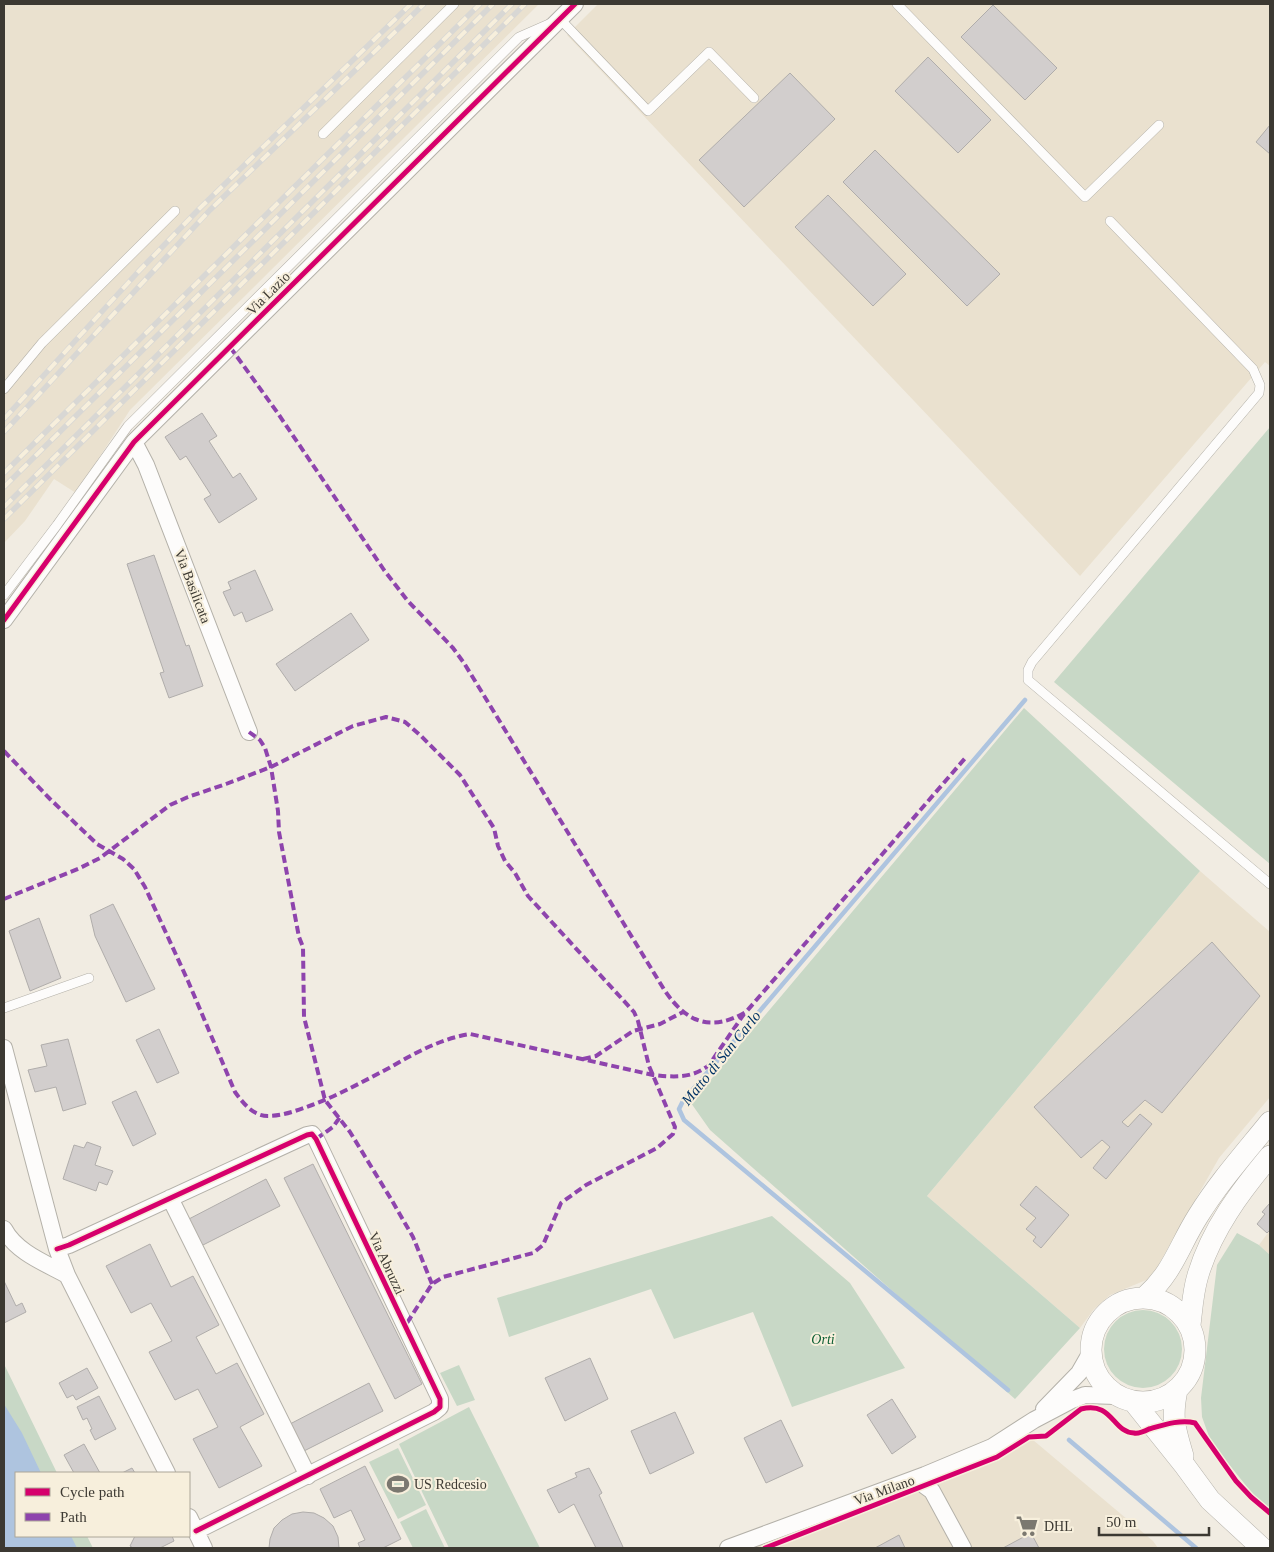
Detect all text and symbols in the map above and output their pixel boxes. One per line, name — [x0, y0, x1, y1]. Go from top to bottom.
street label: Via Lazio — [244, 269, 293, 318]
street label: Via Basilicata — [172, 547, 214, 626]
water label: Matto di San Carlo — [678, 1007, 764, 1109]
street label: Via Abruzzi — [366, 1230, 408, 1297]
park label: Orti — [811, 1332, 835, 1347]
sports icon: US Redcesio — [385, 1471, 411, 1497]
legend — [15, 1472, 190, 1537]
street label: Via Milano — [852, 1473, 916, 1508]
place label: US Redcesio — [414, 1477, 487, 1492]
text: Cycle path — [60, 1484, 125, 1500]
scale bar — [1099, 1504, 1209, 1536]
text: Path — [60, 1509, 87, 1525]
supermarket icon: DHL — [1014, 1513, 1040, 1539]
text: 50 m — [1106, 1514, 1137, 1530]
place label: DHL — [1044, 1519, 1073, 1534]

